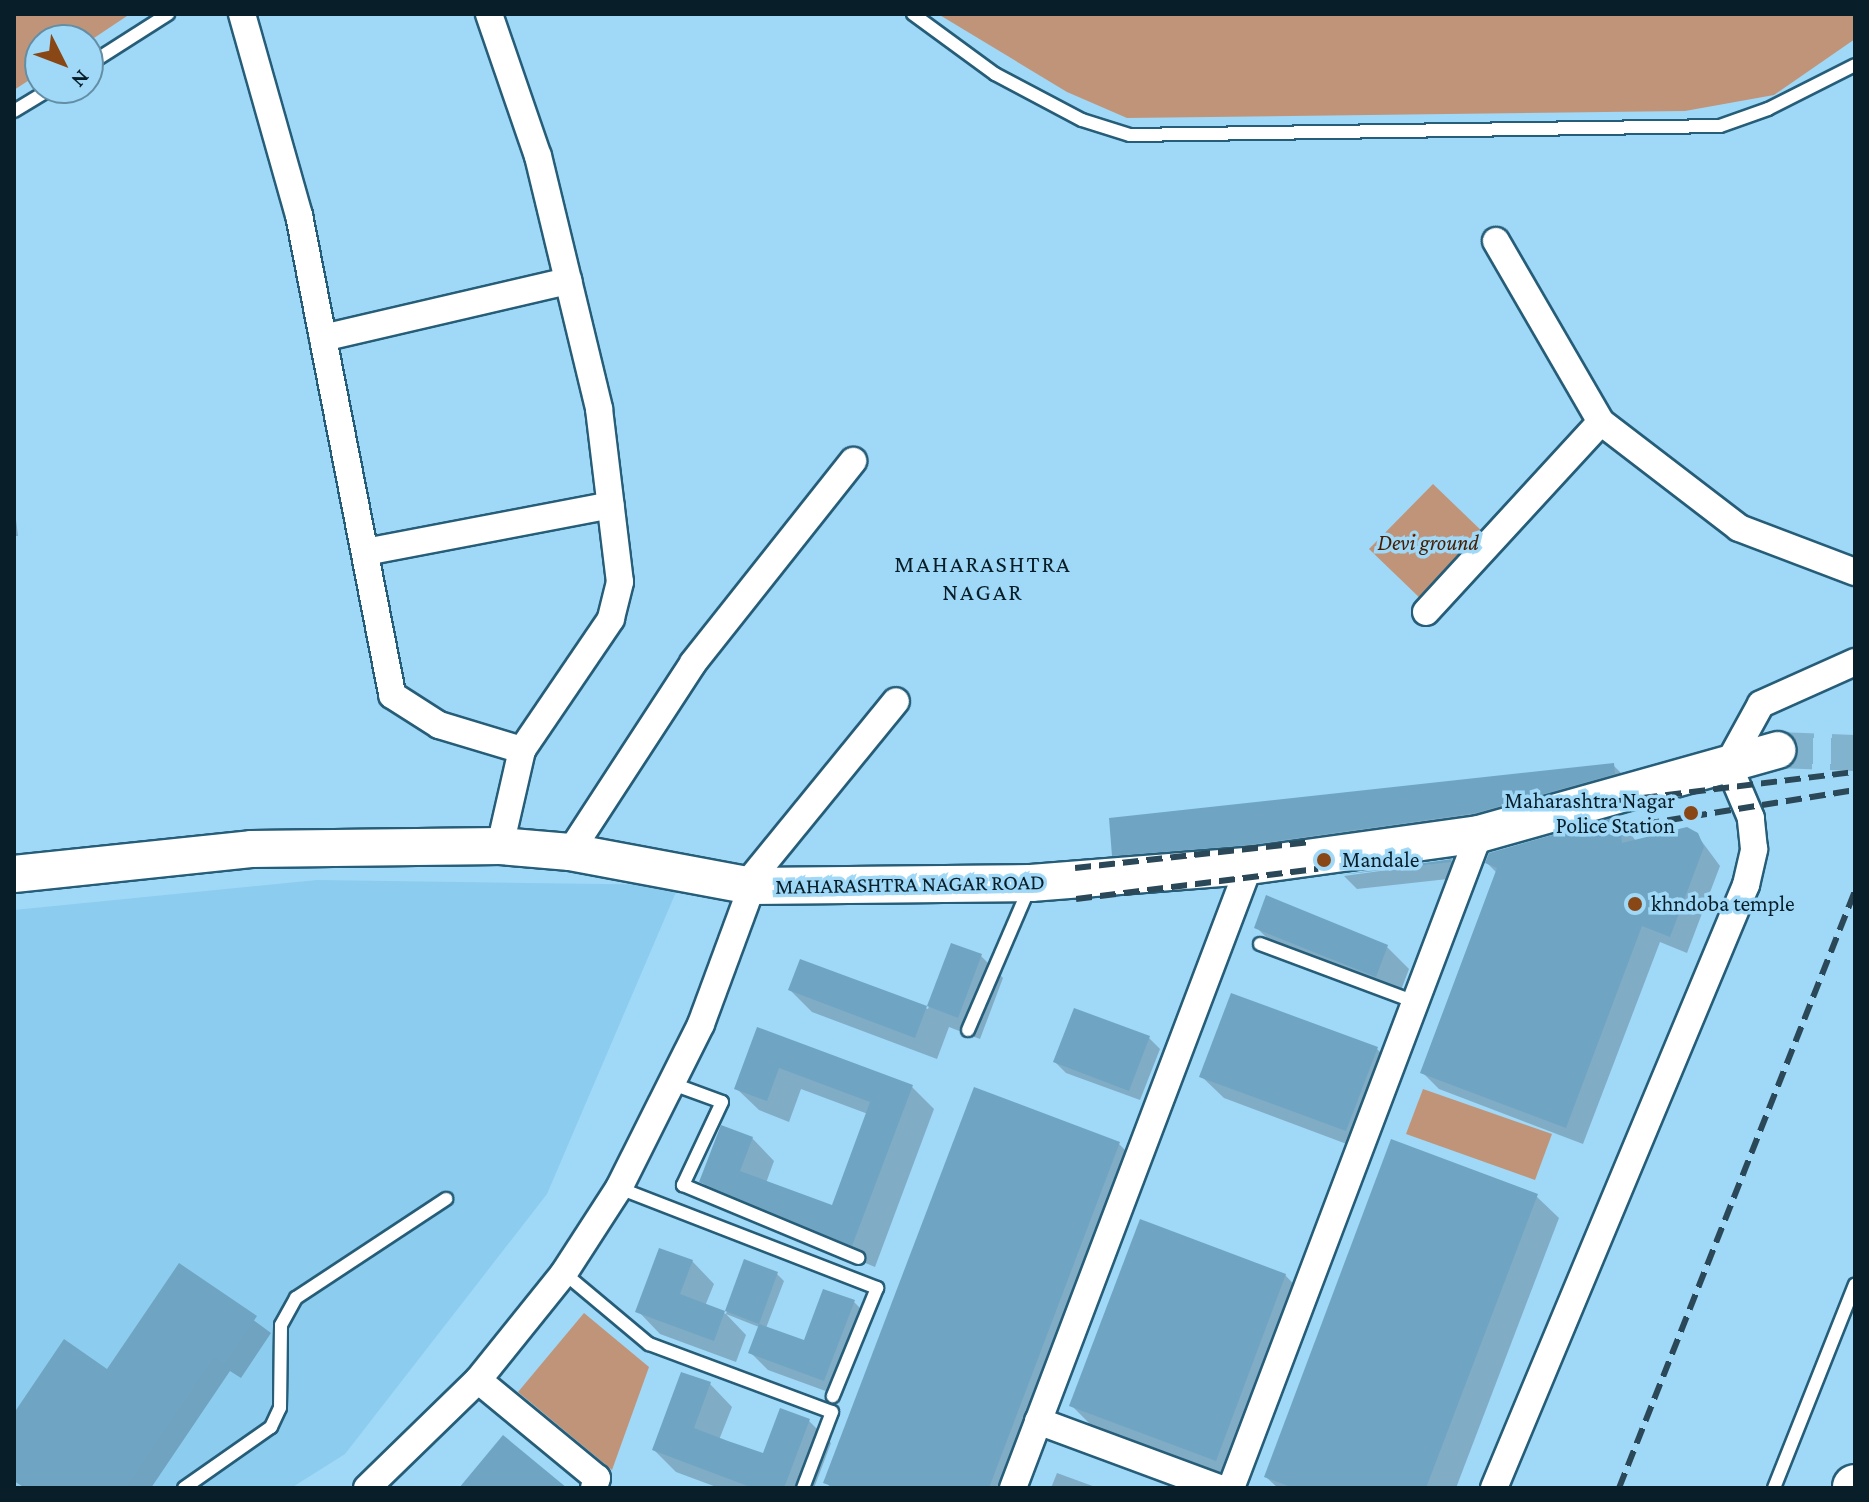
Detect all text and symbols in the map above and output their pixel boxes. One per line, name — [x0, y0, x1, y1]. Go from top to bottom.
north arrow — [24, 24, 104, 104]
text: N — [66, 65, 95, 93]
park label: Devi ground — [1377, 530, 1479, 556]
district label: MAHARASHTRA NAGAR — [894, 550, 1072, 606]
place label: Maharashtra Nagar Police Station — [1504, 787, 1675, 838]
marker: Maharashtra Nagar Police Station — [1682, 804, 1700, 822]
place label: Mandale — [1342, 847, 1419, 873]
marker: Mandale — [1313, 849, 1335, 871]
street label: MAHARASHTRA NAGAR ROAD — [775, 868, 1045, 900]
place label: khndoba temple — [1651, 891, 1795, 917]
marker: khndoba temple — [1626, 895, 1644, 913]

